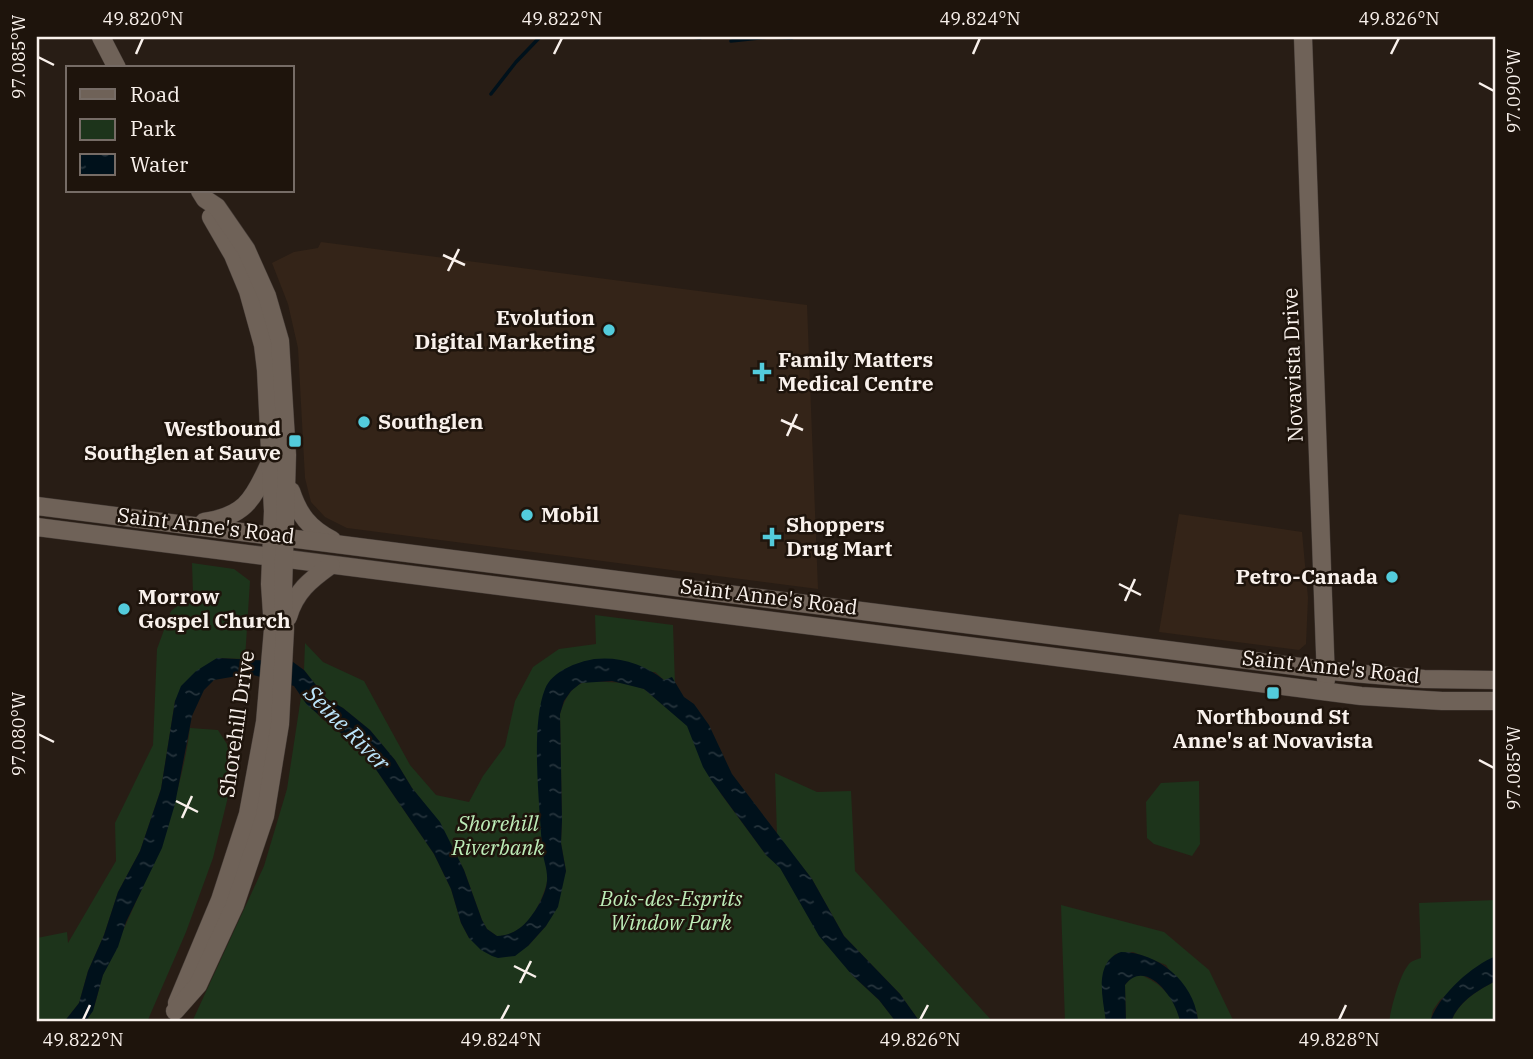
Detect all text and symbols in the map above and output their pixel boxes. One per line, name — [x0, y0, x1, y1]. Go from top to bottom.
text: 49.820°N — [102, 7, 184, 30]
text: 49.822°N — [521, 7, 603, 30]
text: 49.824°N — [939, 7, 1021, 30]
text: 49.826°N — [1358, 7, 1440, 30]
text: 97.085°W — [7, 14, 30, 99]
text: 97.090°W — [1502, 48, 1525, 133]
legend — [66, 66, 294, 192]
text: Road — [130, 80, 180, 108]
text: Park — [130, 114, 177, 142]
text: Water — [130, 150, 189, 178]
street label: Novavista Drive — [1275, 287, 1309, 443]
place label: Evolution Digital Marketing — [414, 303, 596, 355]
marker: Evolution Digital Marketing — [601, 322, 617, 338]
place label: Family Matters Medical Centre — [778, 345, 934, 397]
marker: Family Matters Medical Centre — [752, 362, 772, 382]
place label: Southglen — [378, 407, 483, 435]
place label: Westbound Southglen at Sauve — [84, 414, 281, 466]
marker: Southglen — [356, 414, 372, 430]
marker: Westbound Southglen at Sauve — [287, 433, 303, 449]
street label: Saint Anne's Road — [116, 500, 297, 550]
place label: Mobil — [541, 500, 599, 528]
marker: Mobil — [519, 507, 535, 523]
place label: Shoppers Drug Mart — [786, 510, 893, 562]
marker: Shoppers Drug Mart — [764, 529, 780, 545]
place label: Petro-Canada — [1236, 562, 1378, 590]
marker: Petro-Canada — [1384, 569, 1400, 585]
street label: Saint Anne's Road — [679, 571, 860, 621]
place label: Morrow Gospel Church — [138, 582, 291, 634]
marker: Morrow Gospel Church — [116, 601, 132, 617]
street label: Saint Anne's Road — [1241, 643, 1422, 689]
street label: Shorehill Drive — [212, 649, 260, 799]
water label: Seine River — [298, 677, 398, 777]
marker: Northbound St Anne's at Novavista — [1265, 685, 1281, 701]
text: 97.080°W — [7, 691, 30, 776]
place label: Northbound St Anne's at Novavista — [1173, 702, 1373, 754]
text: 97.085°W — [1502, 725, 1525, 810]
park label: Shorehill Riverbank — [451, 809, 545, 861]
park label: Bois-des-Esprits Window Park — [599, 884, 743, 936]
text: 49.822°N — [42, 1028, 124, 1051]
text: 49.824°N — [460, 1028, 542, 1051]
text: 49.826°N — [879, 1028, 961, 1051]
text: 49.828°N — [1298, 1028, 1380, 1051]

